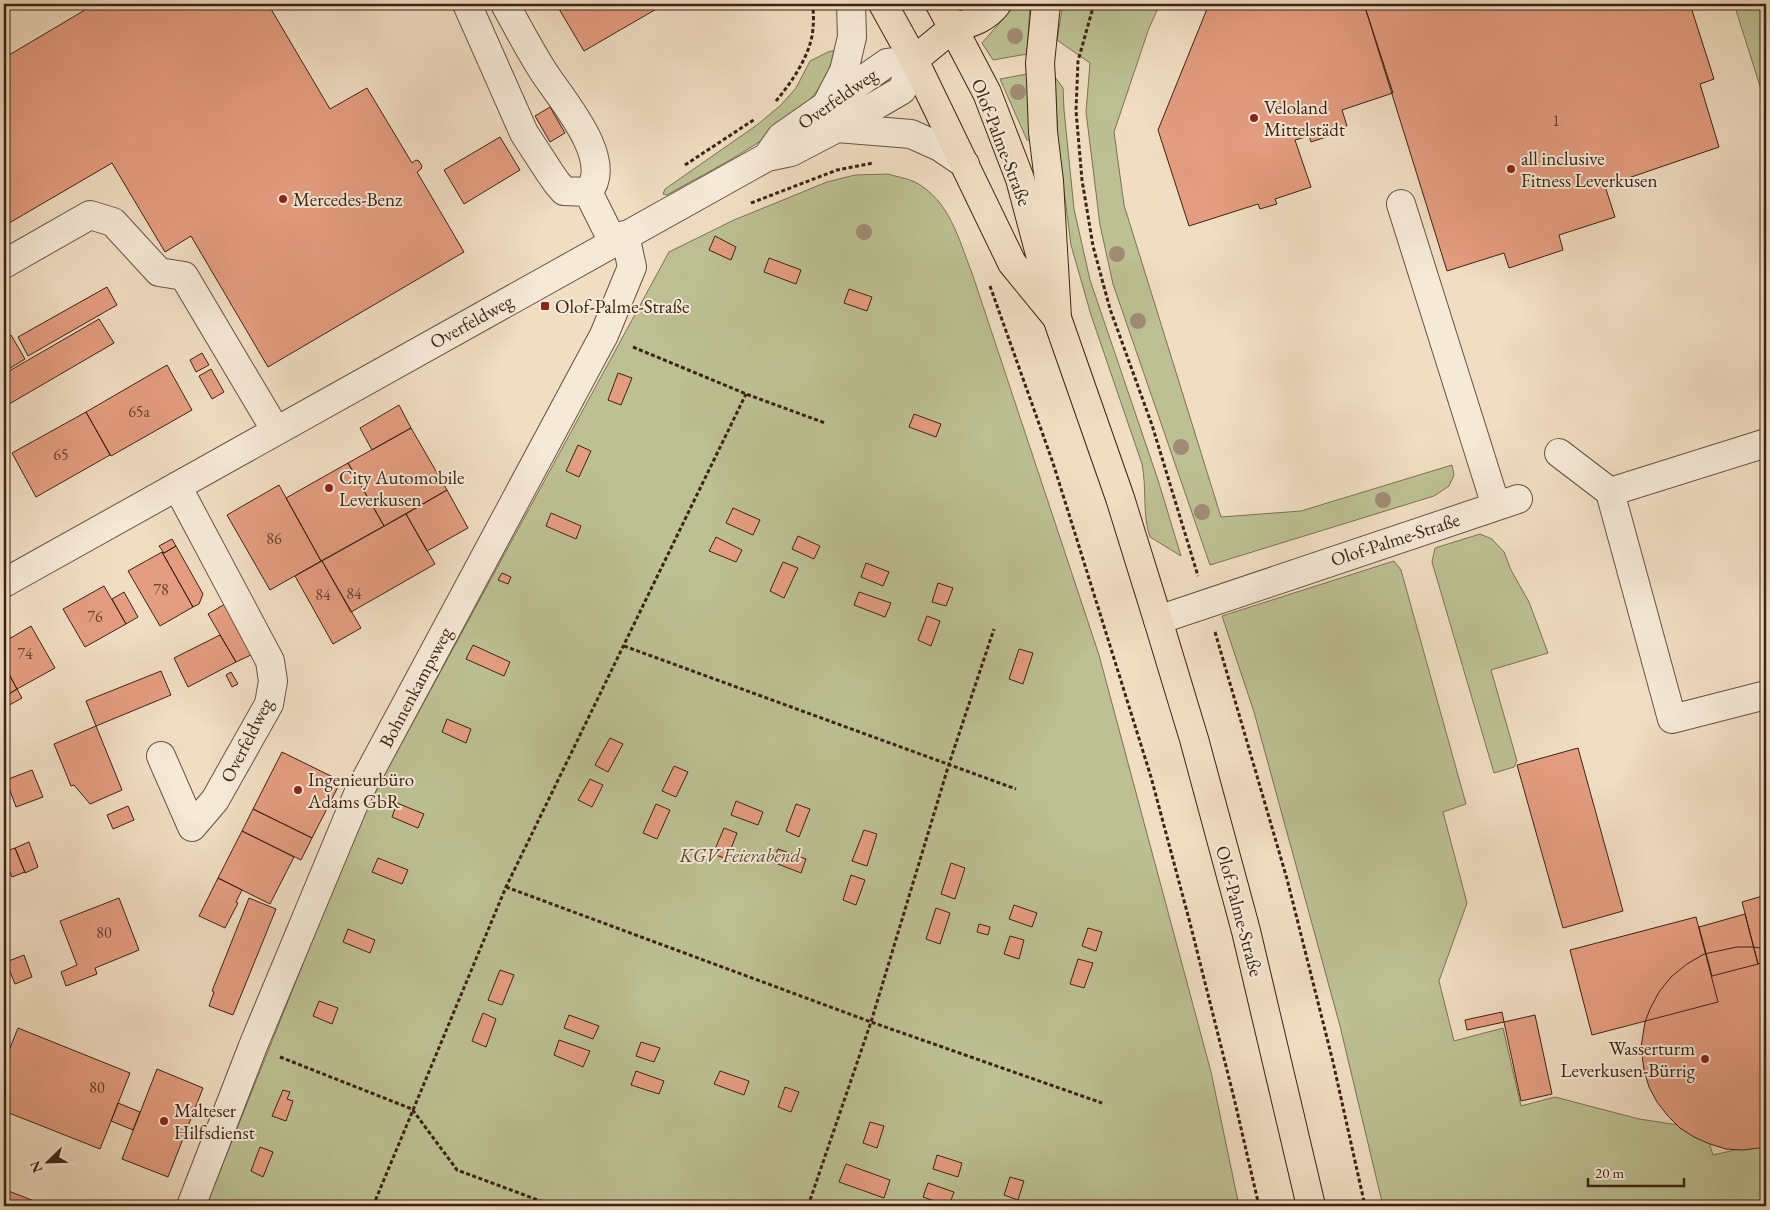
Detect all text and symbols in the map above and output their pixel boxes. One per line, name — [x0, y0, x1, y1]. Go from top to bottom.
street label: Overfeldweg — [793, 62, 883, 135]
street label: Olof-Palme-Straße — [966, 75, 1037, 209]
place label: Veloland Mittelstädt — [1264, 95, 1345, 142]
house number: 1 — [1552, 110, 1560, 131]
marker: Veloland Mittelstädt — [1248, 112, 1260, 124]
place label: all inclusive Fitness Leverkusen — [1521, 146, 1657, 193]
marker: all inclusive Fitness Leverkusen — [1505, 163, 1517, 175]
place label: Mercedes-Benz — [293, 187, 403, 212]
marker: Mercedes-Benz — [277, 193, 289, 205]
street label: Overfeldweg — [425, 288, 518, 355]
place label: Olof-Palme-Straße — [555, 294, 690, 319]
marker: Olof-Palme-Straße — [539, 300, 551, 312]
house number: 65a — [128, 401, 150, 422]
house number: 65 — [53, 444, 69, 465]
place label: City Automobile Leverkusen — [339, 465, 464, 512]
marker: City Automobile Leverkusen — [323, 482, 335, 494]
street label: Olof-Palme-Straße — [1327, 507, 1463, 572]
house number: 86 — [266, 528, 282, 549]
house number: 78 — [153, 579, 169, 600]
house number: 84 — [346, 583, 362, 604]
house number: 84 — [315, 584, 331, 605]
house number: 76 — [87, 606, 103, 627]
street label: Bohnenkampsweg — [373, 622, 458, 752]
house number: 74 — [17, 643, 33, 664]
street label: Overfeldweg — [215, 693, 279, 787]
place label: Ingenieurbüro Adams GbR — [307, 767, 414, 814]
marker: Ingenieurbüro Adams GbR — [292, 784, 304, 796]
park label: KGV Feierabend — [678, 843, 801, 868]
street label: Olof-Palme-Straße — [1210, 843, 1269, 979]
house number: 80 — [96, 922, 112, 943]
place label: Wasserturm Leverkusen-Bürrig — [1560, 1036, 1696, 1083]
marker: Wasserturm Leverkusen-Bürrig — [1699, 1053, 1711, 1065]
house number: 80 — [89, 1077, 105, 1098]
place label: Malteser Hilfsdienst — [174, 1098, 255, 1145]
marker: Malteser Hilfsdienst — [158, 1115, 170, 1127]
north arrow — [22, 1138, 72, 1188]
scale bar — [1588, 1155, 1684, 1187]
text: N — [25, 1158, 47, 1176]
text: 20 m — [1595, 1163, 1624, 1182]

